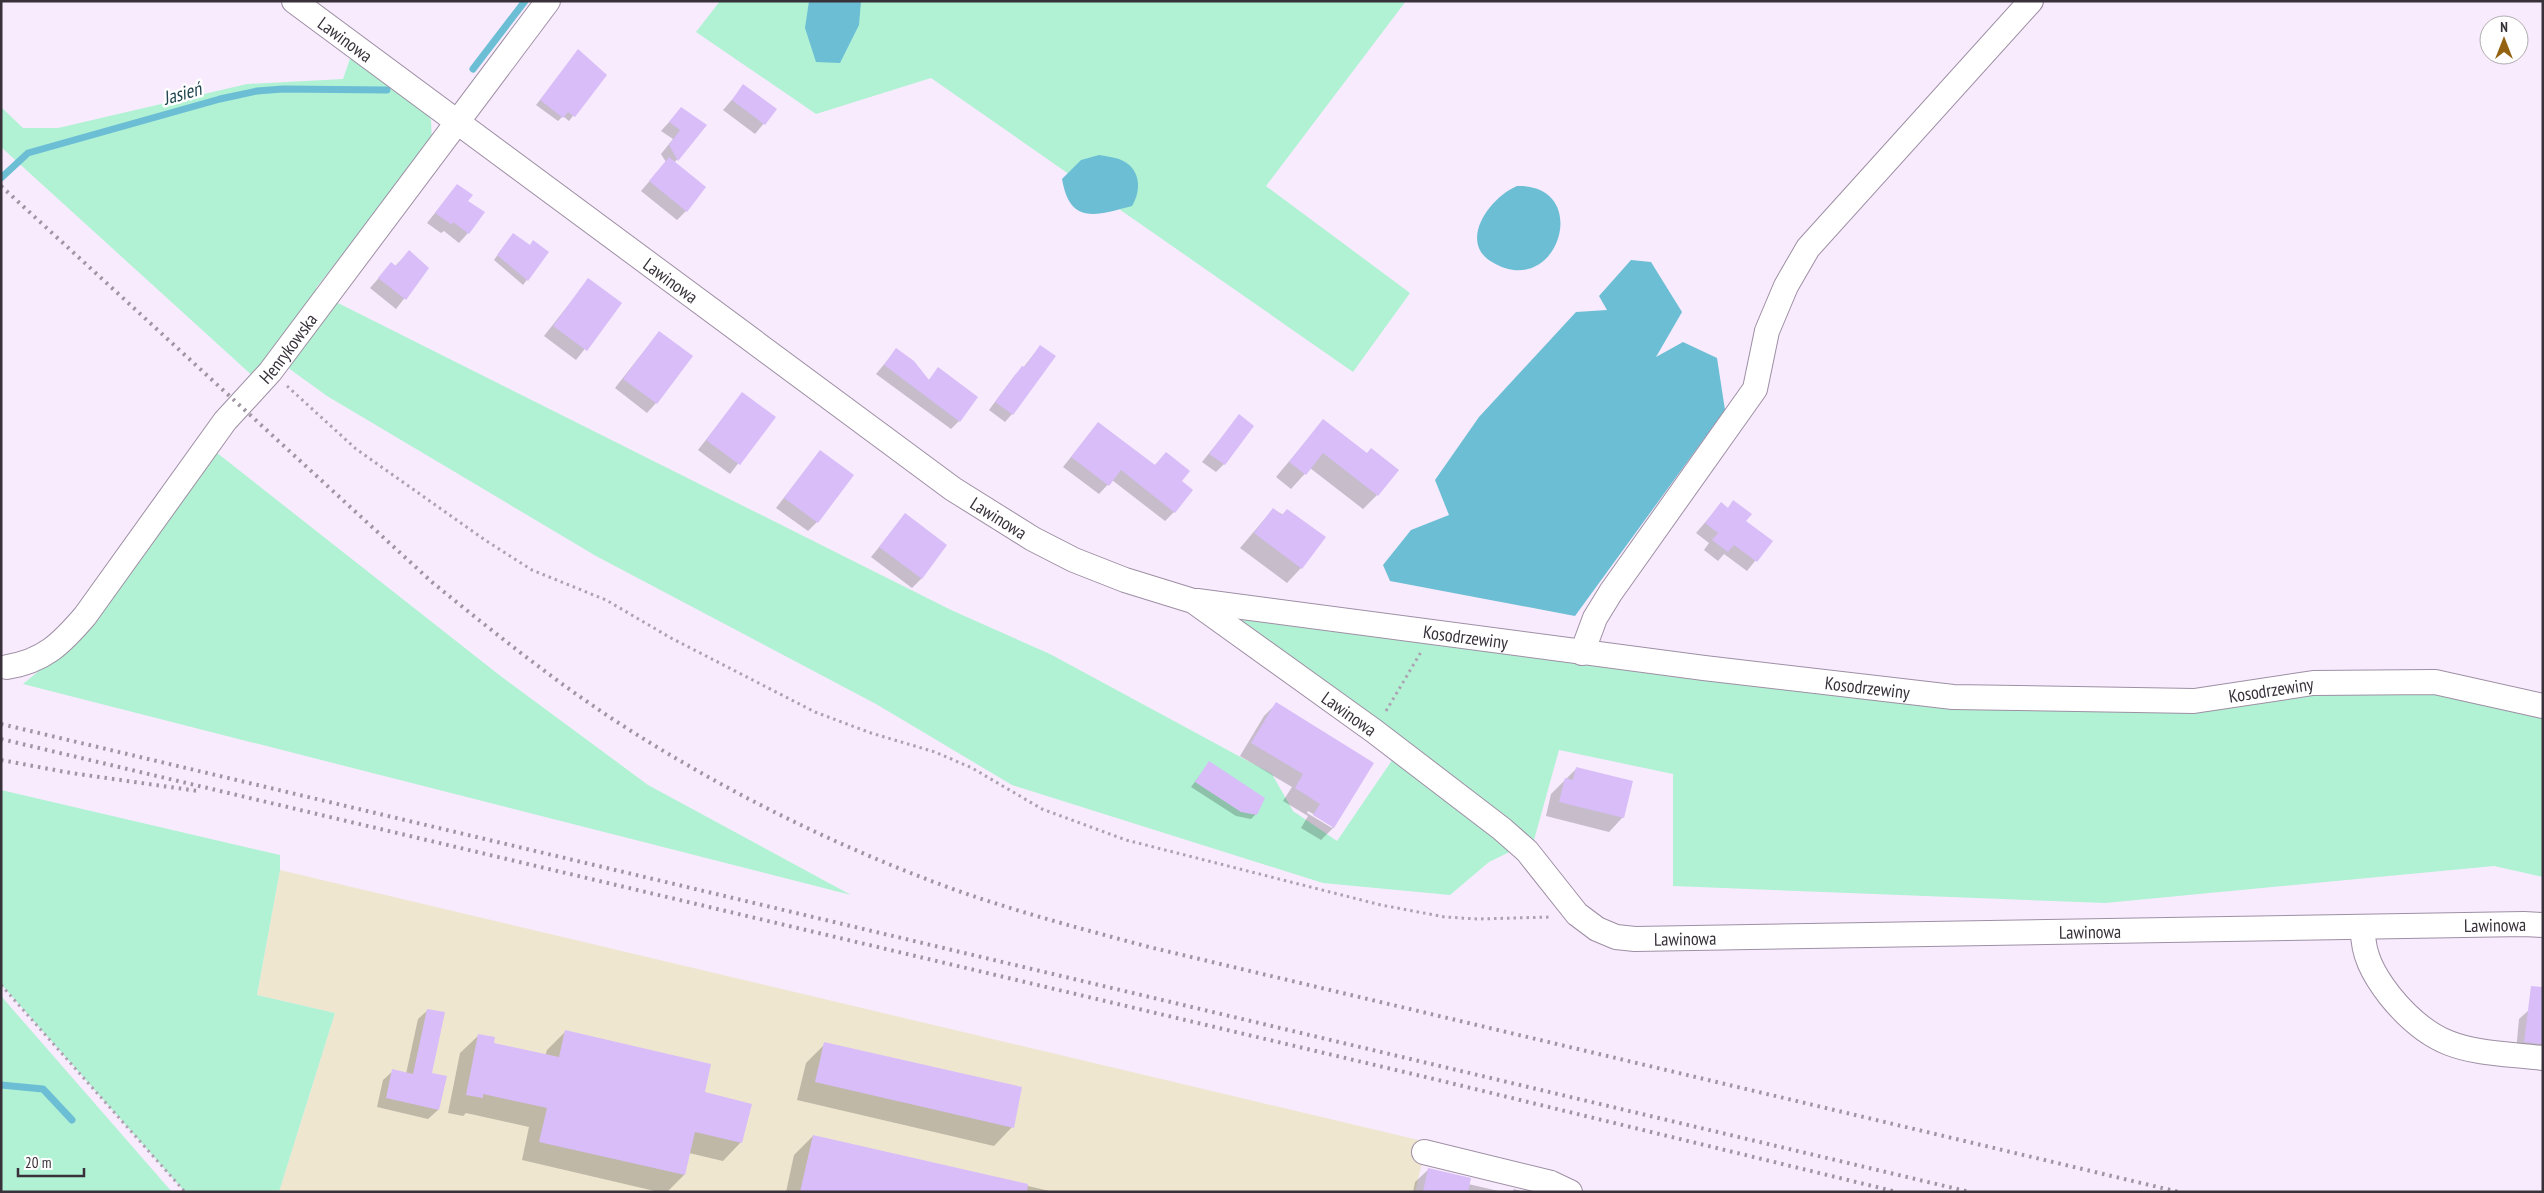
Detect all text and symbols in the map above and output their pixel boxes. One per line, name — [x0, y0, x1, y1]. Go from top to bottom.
street label: Lawinowa — [314, 11, 377, 67]
north arrow — [2479, 15, 2529, 65]
text: N — [2500, 18, 2508, 36]
water label: Jasień — [159, 76, 206, 110]
street label: Lawinowa — [639, 252, 703, 308]
street label: Henrykowska — [254, 308, 322, 388]
street label: Lawinowa — [966, 491, 1031, 544]
street label: Kosodrzewiny — [1422, 620, 1510, 654]
street label: Kosodrzewiny — [1824, 671, 1911, 703]
street label: Kosodrzewiny — [2227, 672, 2315, 707]
street label: Lawinowa — [1317, 686, 1381, 741]
street label: Lawinowa — [2464, 912, 2526, 937]
street label: Lawinowa — [2059, 919, 2121, 943]
street label: Lawinowa — [1654, 926, 1716, 950]
scale bar — [18, 1146, 84, 1178]
text: 20 m — [25, 1153, 51, 1172]

